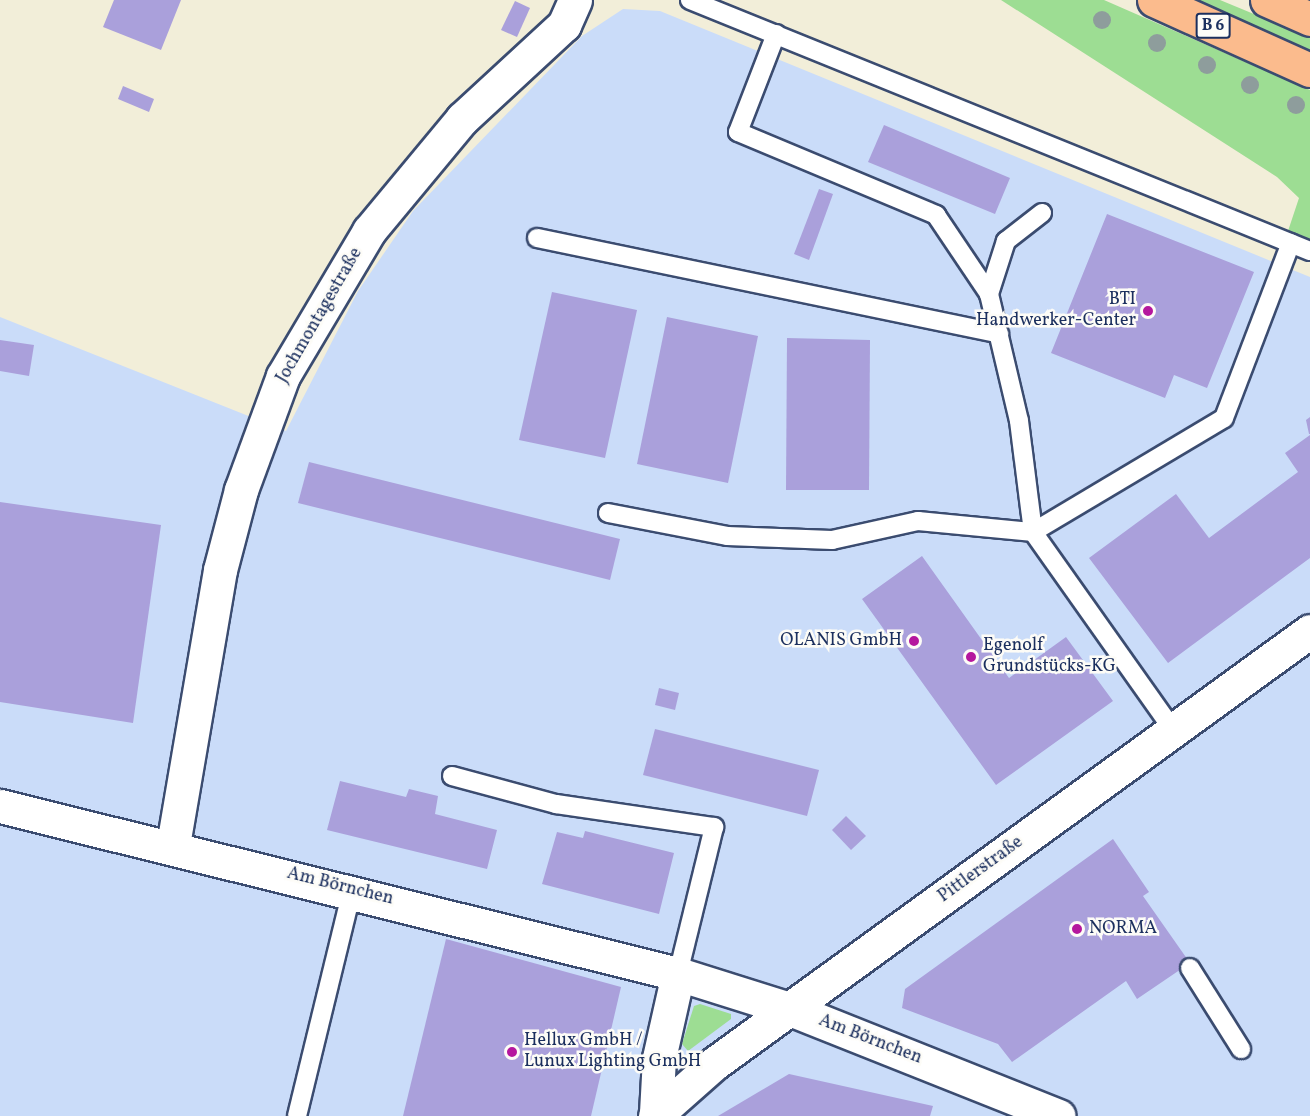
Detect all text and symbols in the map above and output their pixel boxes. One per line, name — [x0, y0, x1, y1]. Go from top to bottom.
road number: B 6 — [1195, 13, 1231, 39]
street label: Jochmontagestraße — [272, 244, 368, 388]
place label: BTI Handwerker-Center — [976, 290, 1136, 332]
marker: BTI Handwerker-Center — [1141, 304, 1155, 318]
place label: OLANIS GmbH — [780, 630, 902, 652]
marker: OLANIS GmbH — [907, 634, 921, 648]
place label: Egenolf Grundstücks-KG — [983, 636, 1116, 678]
marker: Egenolf Grundstücks-KG — [964, 650, 978, 664]
street label: Pittlerstraße — [934, 832, 1028, 908]
street label: Am Börnchen — [285, 863, 395, 911]
place label: NORMA — [1089, 918, 1157, 940]
marker: NORMA — [1070, 922, 1084, 936]
street label: Am Börnchen — [815, 1010, 925, 1070]
place label: Hellux GmbH / Lunux Lighting GmbH — [524, 1031, 701, 1074]
marker: Hellux GmbH / Lunux Lighting GmbH — [505, 1045, 519, 1059]

